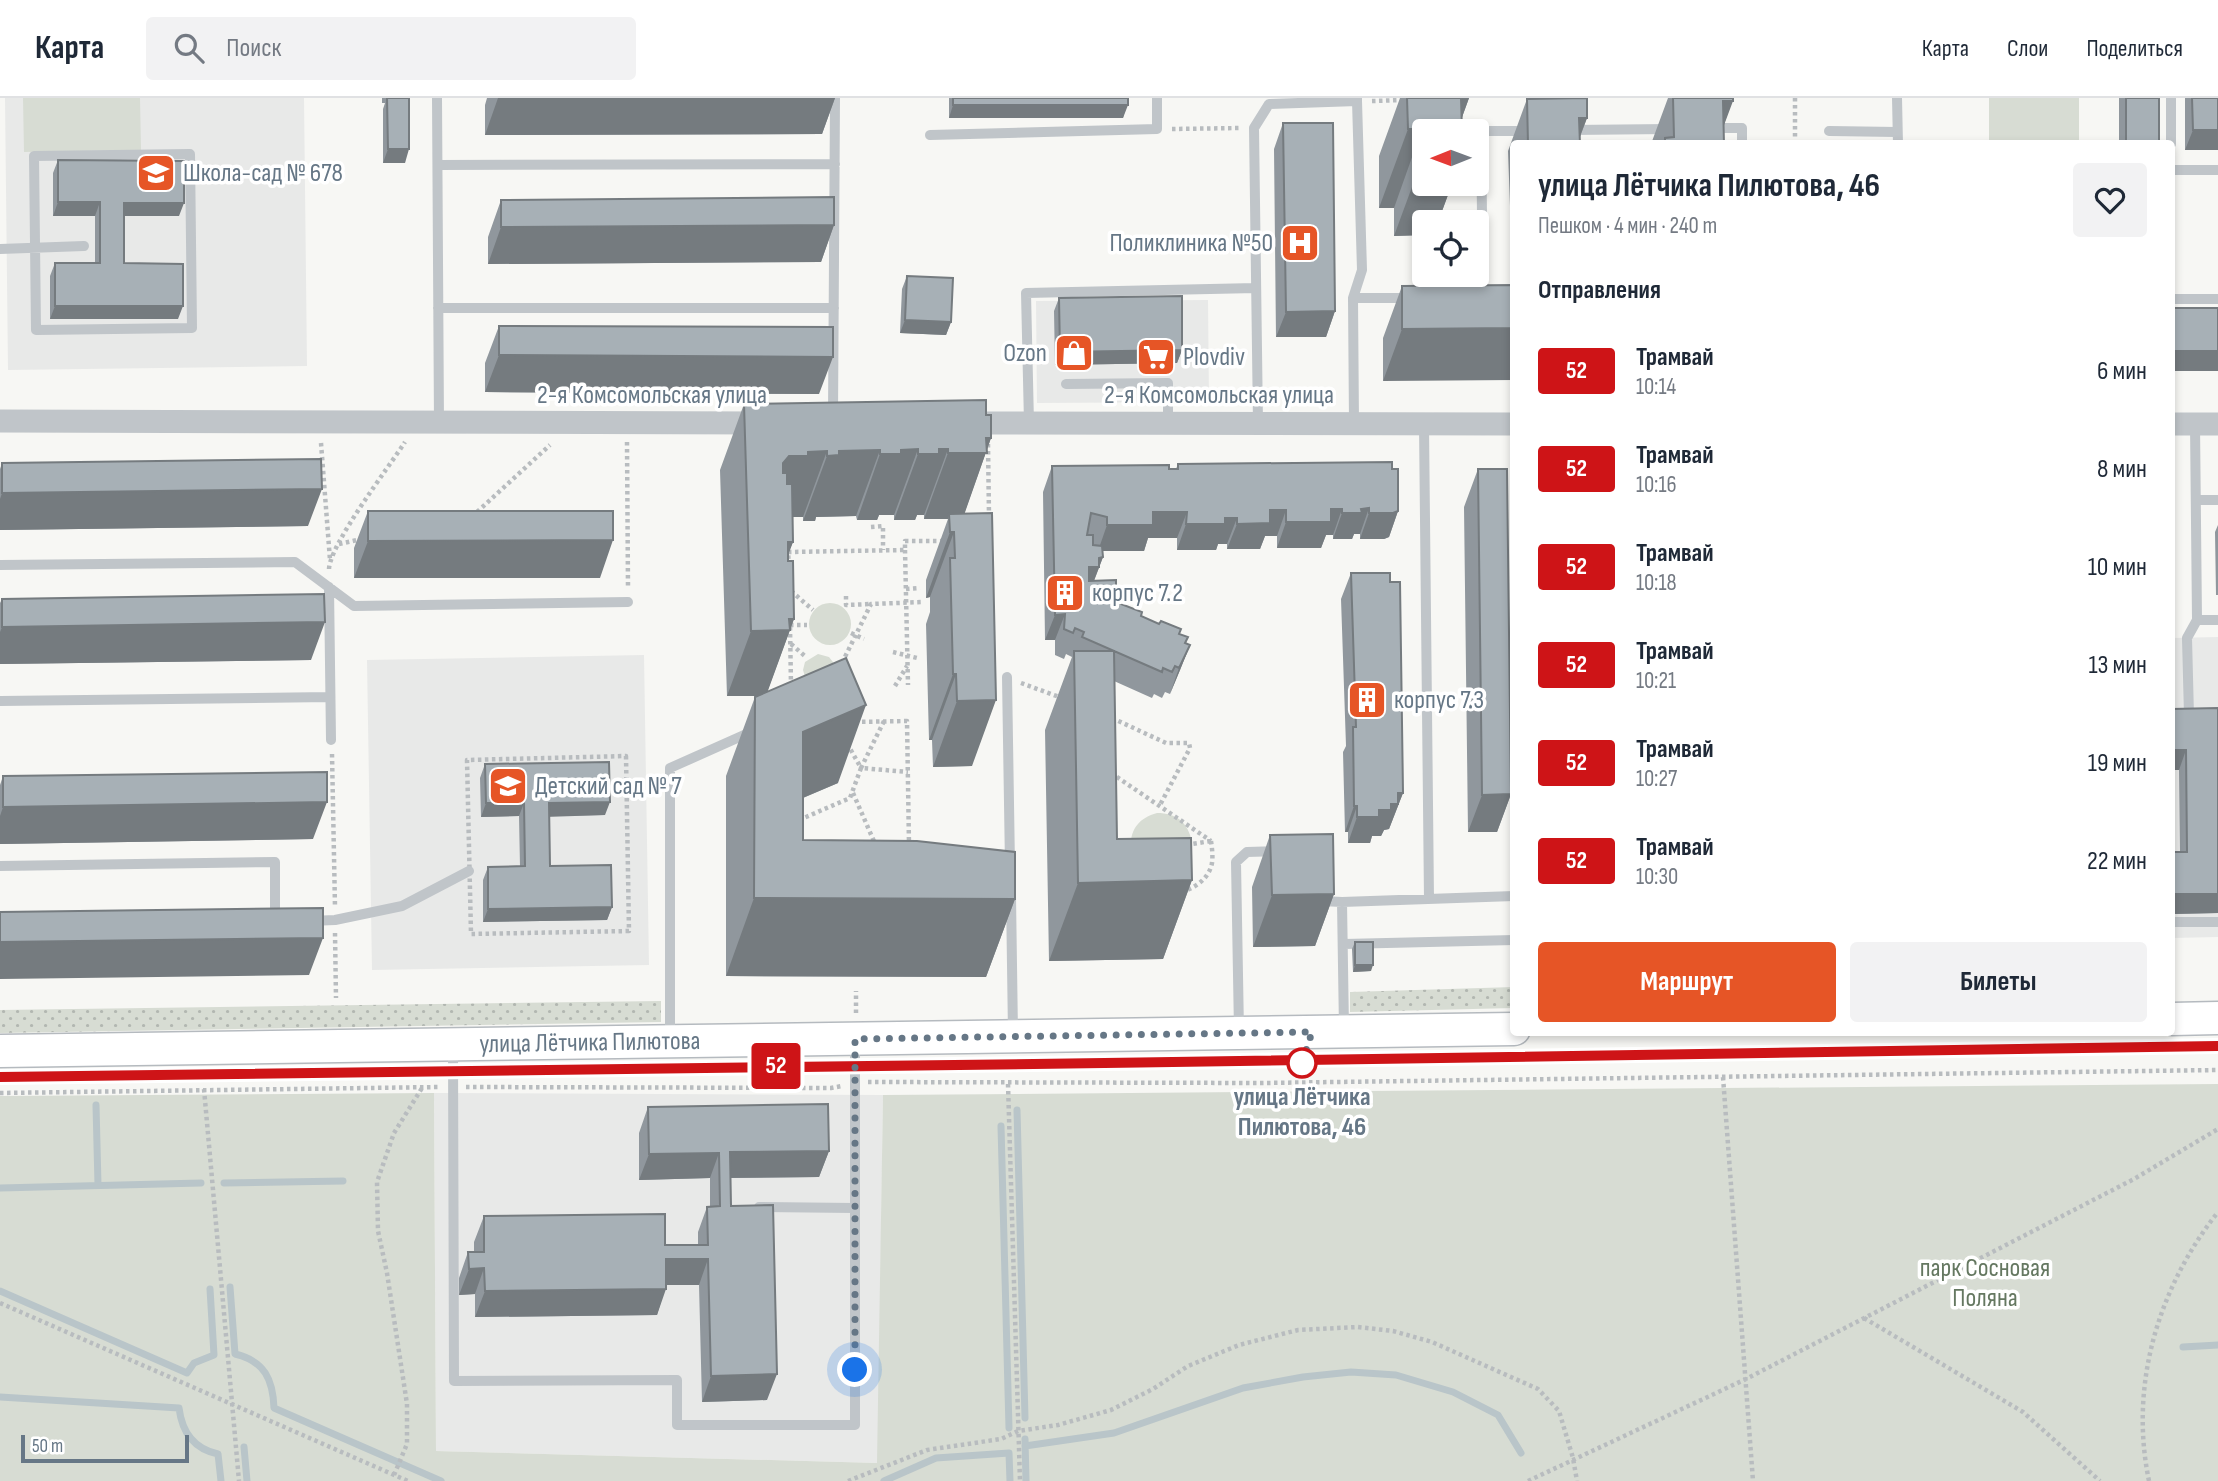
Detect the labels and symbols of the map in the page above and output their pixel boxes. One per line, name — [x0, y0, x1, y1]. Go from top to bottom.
north arrow — [1412, 119, 1489, 196]
school or university icon: Школа-сад № 678 — [135, 152, 177, 194]
place label: Школа-сад № 678 — [183, 158, 343, 189]
hospital icon: Поликлиника №50 — [1279, 222, 1321, 264]
place label: Поликлиника №50 — [1109, 228, 1273, 259]
shop icon: Ozon — [1053, 332, 1095, 374]
supermarket icon: Plovdiv — [1135, 336, 1177, 378]
place label: Ozon — [1003, 338, 1047, 369]
place label: Plovdiv — [1183, 342, 1245, 373]
street label: 2-я Комсомольская улица — [537, 380, 767, 411]
street label: 2-я Комсомольская улица — [1104, 380, 1334, 411]
building icon: корпус 7.2 — [1044, 572, 1086, 614]
place label: корпус 7.2 — [1092, 578, 1183, 609]
building icon: корпус 7.3 — [1346, 679, 1388, 721]
place label: корпус 7.3 — [1394, 685, 1484, 716]
school or university icon: Детский сад № 7 — [487, 765, 529, 807]
place label: Детский сад № 7 — [535, 771, 682, 802]
street label: улица Лётчика Пилютова — [479, 1025, 701, 1060]
line badge: 52 — [744, 1043, 808, 1089]
marker: улица Лётчика Пилютова, 46 — [1287, 1048, 1317, 1078]
place label: улица Лётчика Пилютова, 46 — [1233, 1082, 1371, 1143]
park label: парк Сосновая Поляна — [1920, 1253, 2050, 1314]
your location — [837, 1352, 872, 1387]
scale bar — [21, 1432, 189, 1464]

